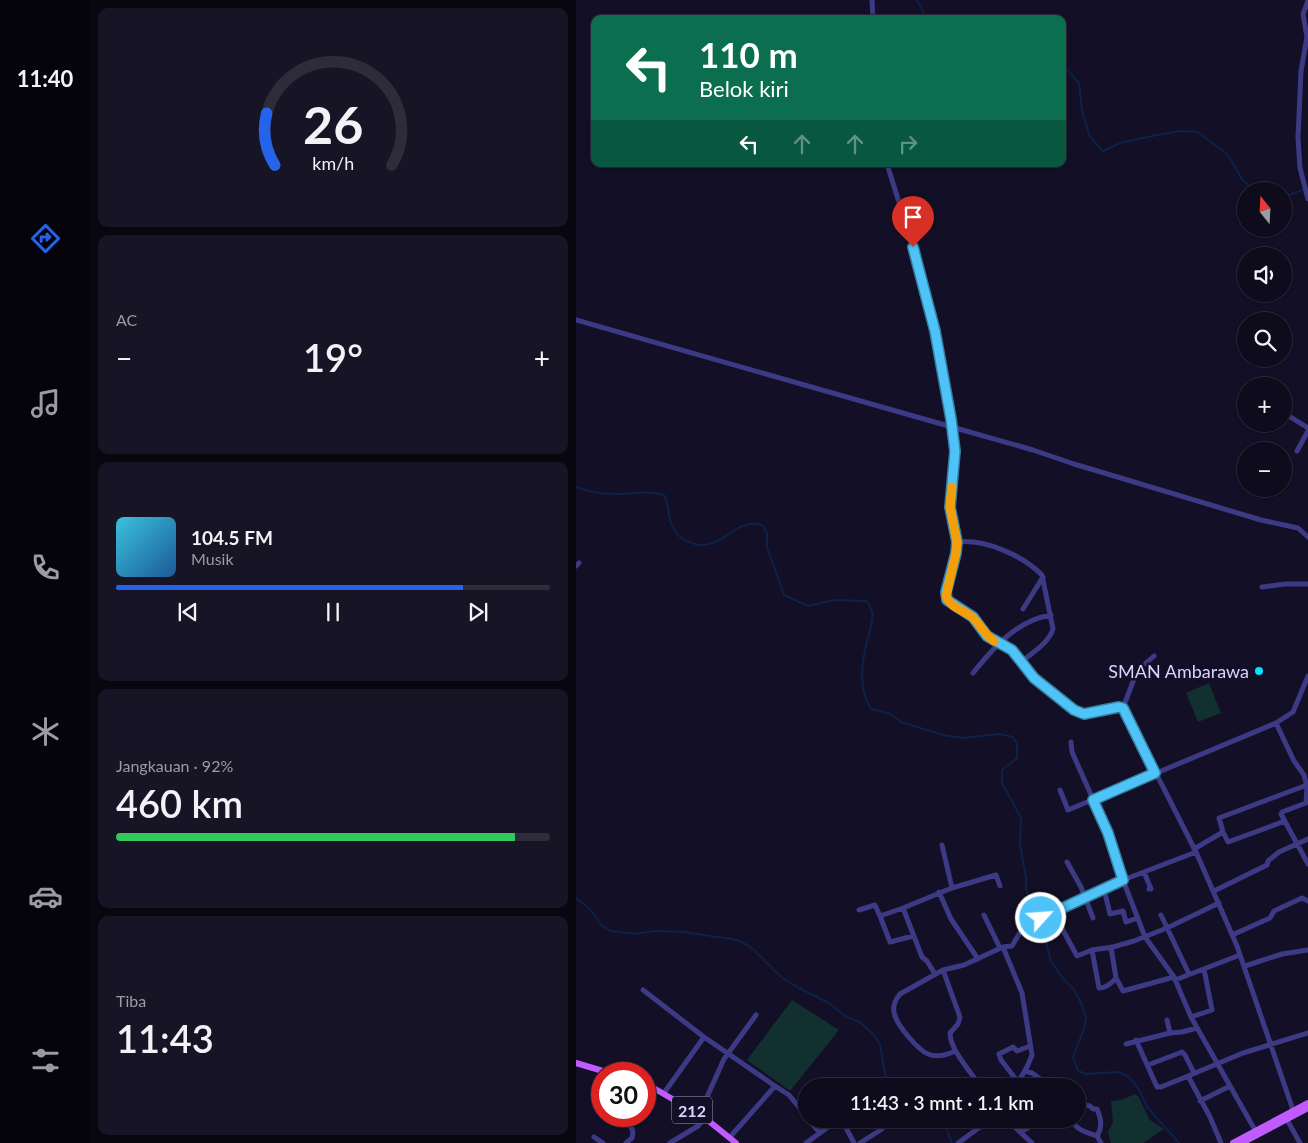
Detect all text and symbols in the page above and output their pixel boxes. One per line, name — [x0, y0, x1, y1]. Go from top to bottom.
text: 110 m — [699, 33, 798, 75]
icon: left — [616, 35, 681, 100]
text: 11:40 — [17, 65, 73, 92]
text: Belok kiri — [699, 75, 789, 102]
text: 26 — [303, 93, 363, 155]
icon: left — [735, 130, 763, 158]
icon: ahead — [788, 130, 816, 158]
icon: ahead — [841, 130, 869, 158]
icon: right — [894, 130, 922, 158]
text: km/h — [312, 152, 354, 174]
north arrow — [1237, 182, 1292, 238]
map controls — [1237, 182, 1292, 497]
pin — [892, 196, 934, 247]
icon: arrive — [899, 203, 927, 231]
icon: directions — [28, 221, 63, 256]
button: sound — [1237, 247, 1292, 302]
text: AC — [116, 310, 137, 329]
button: search — [1237, 312, 1292, 367]
text: 19° — [303, 334, 363, 380]
text: − — [116, 341, 132, 375]
text: + — [534, 341, 550, 375]
button: + — [1237, 377, 1292, 432]
icon: music — [28, 386, 63, 421]
button: − — [1237, 442, 1292, 497]
text: 104.5 FM — [191, 526, 273, 549]
text: Musik — [191, 549, 234, 568]
icon: phone — [28, 550, 63, 585]
icon: previous — [174, 598, 202, 626]
icon: pause — [319, 598, 347, 626]
icon: next — [464, 598, 492, 626]
place label: SMAN Ambarawa — [1108, 660, 1249, 682]
marker: SMAN Ambarawa — [1253, 665, 1265, 677]
icon: climate — [28, 714, 63, 749]
text: Jangkauan · 92% — [116, 756, 233, 775]
text: 460 km — [116, 780, 243, 826]
icon: car — [28, 879, 63, 914]
position arrow — [1014, 891, 1066, 943]
text: Tiba — [116, 991, 146, 1010]
text: 11:43 — [116, 1015, 214, 1061]
icon: filters — [28, 1043, 63, 1078]
speed limit sign: 30 — [591, 1062, 656, 1127]
text: 11:43 · 3 mnt · 1.1 km — [850, 1091, 1034, 1114]
road number: 212 — [672, 1096, 712, 1124]

